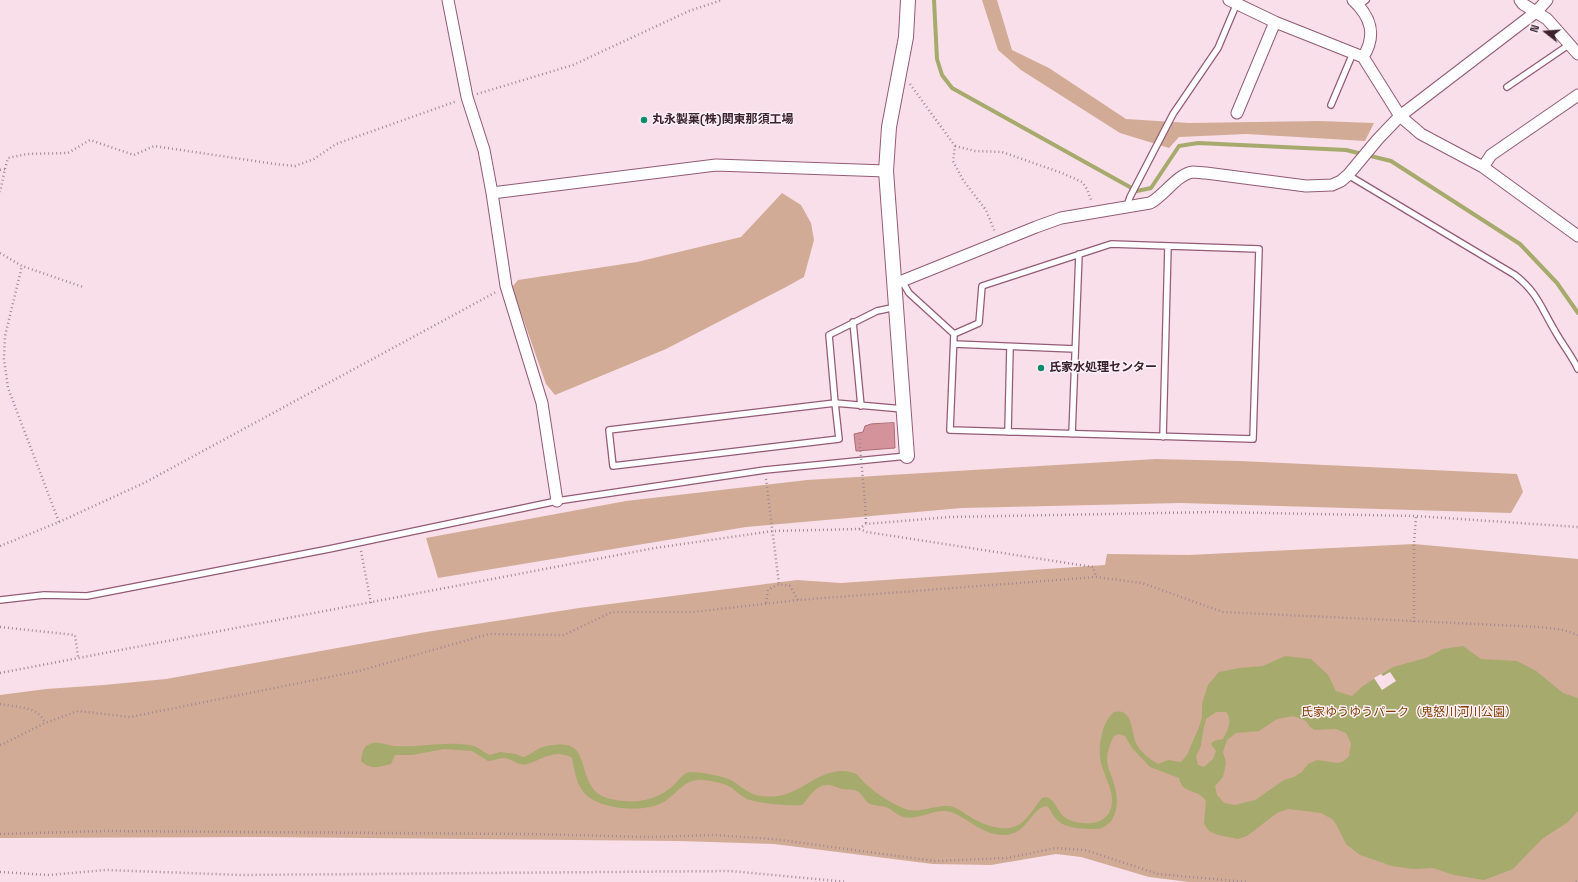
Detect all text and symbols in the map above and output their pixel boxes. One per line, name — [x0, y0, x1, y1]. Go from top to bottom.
north arrow — [1526, 12, 1566, 52]
text: N — [1527, 23, 1542, 34]
place label: 丸永製菓(株)関東那須工場 — [652, 113, 793, 127]
marker: 丸永製菓(株)関東那須工場 — [639, 115, 649, 125]
place label: 氏家水処理センター — [1049, 361, 1157, 375]
marker: 氏家水処理センター — [1036, 363, 1046, 373]
park label: 氏家ゆうゆうパーク（鬼怒川河川公園） — [1301, 706, 1517, 720]

